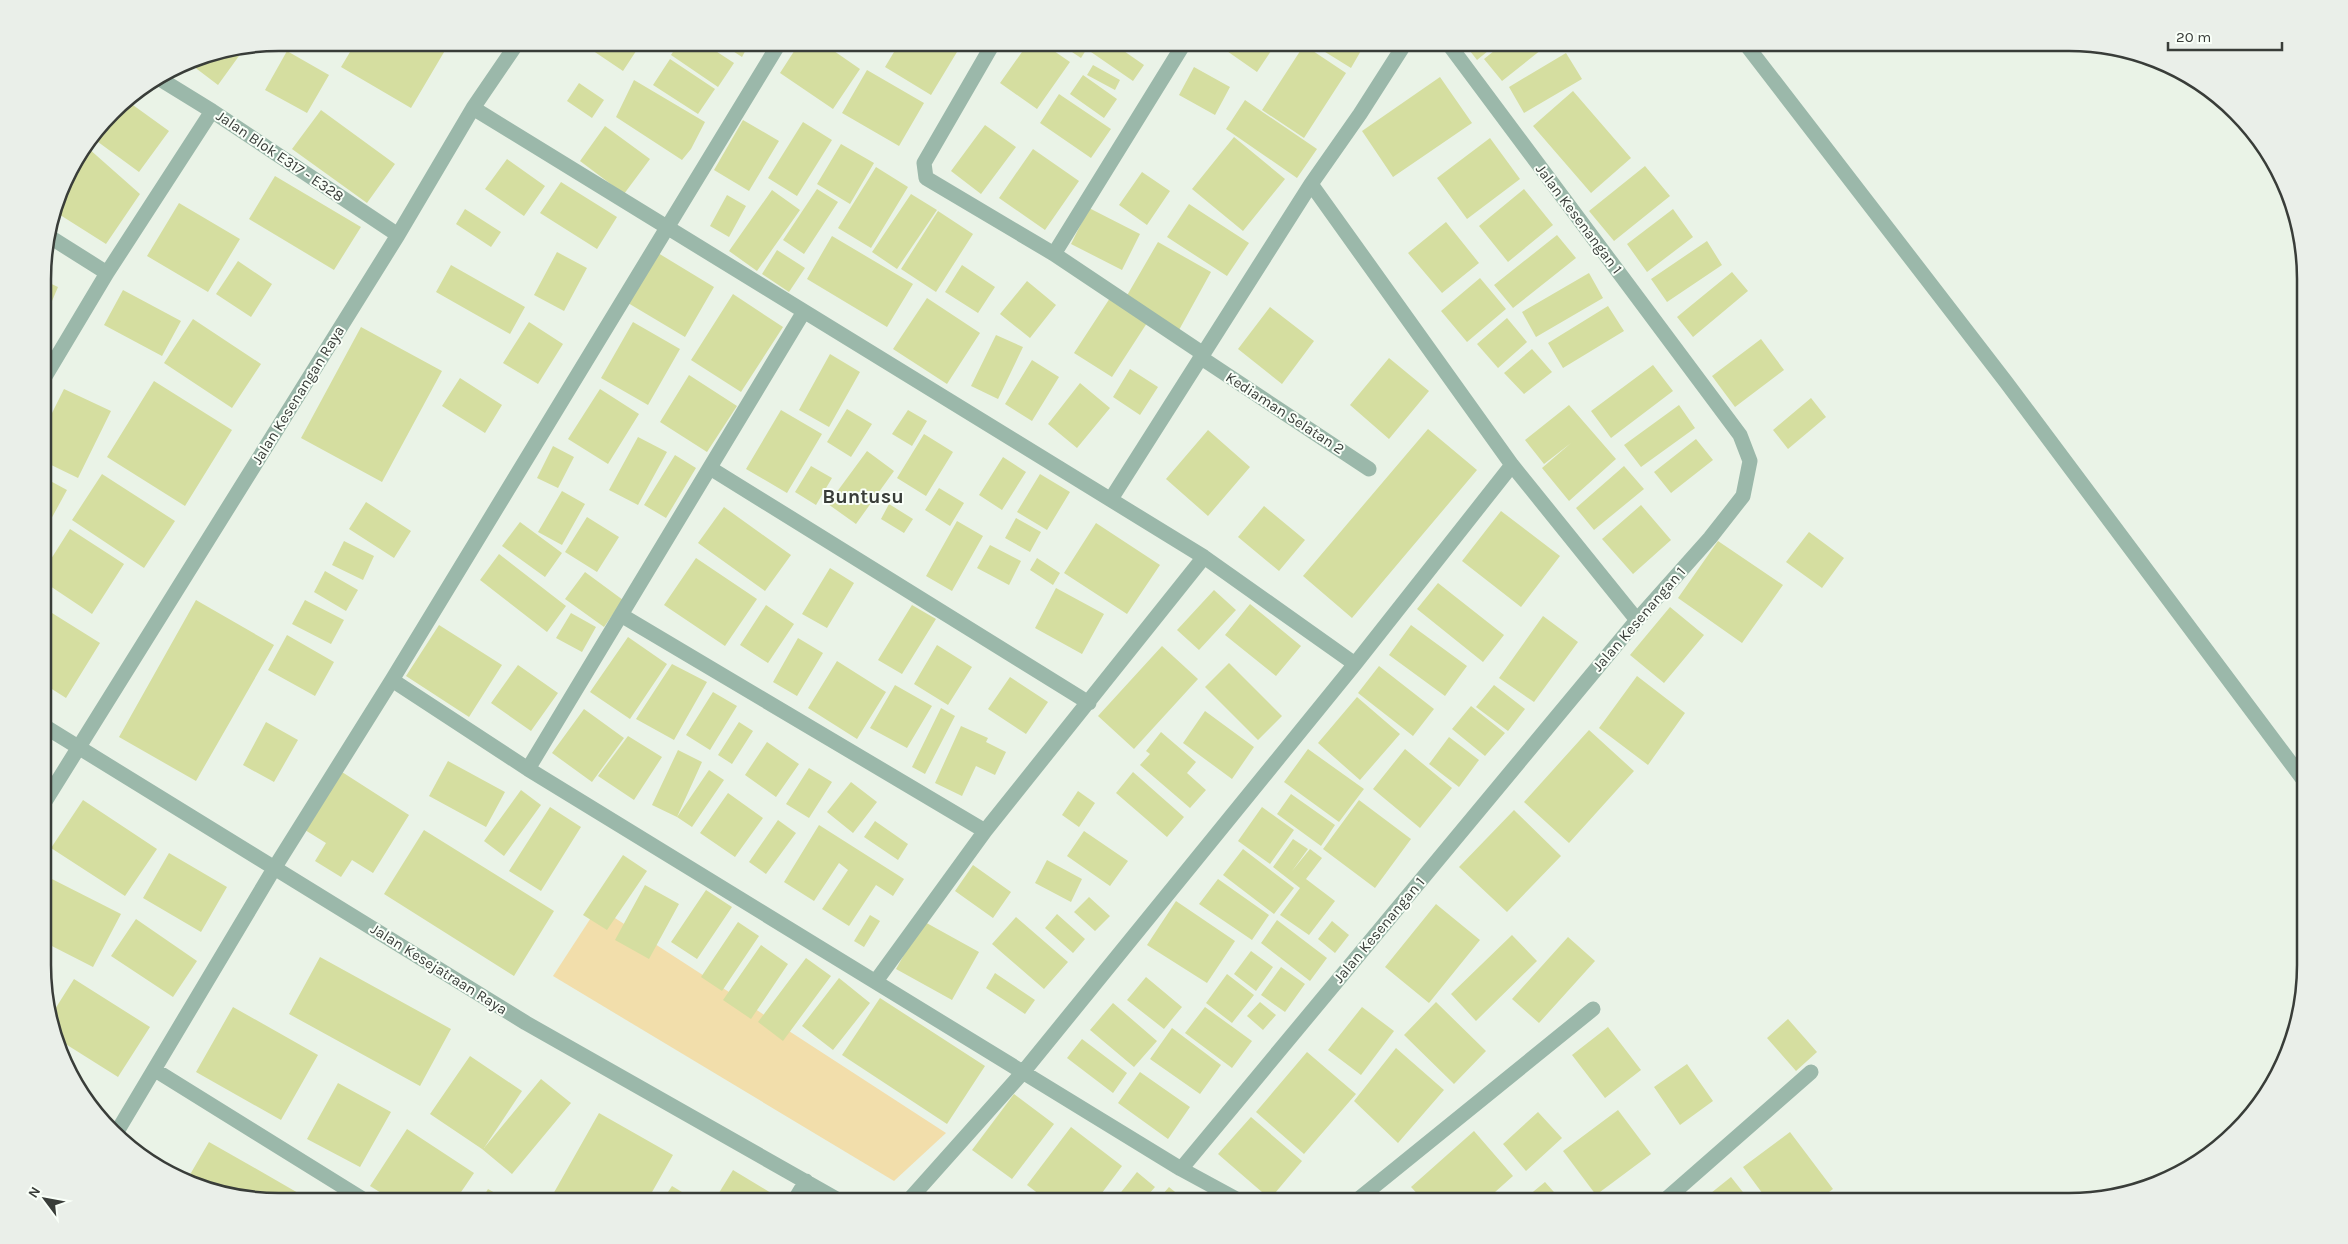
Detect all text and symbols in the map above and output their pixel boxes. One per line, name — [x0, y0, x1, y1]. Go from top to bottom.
scale bar — [2168, 20, 2282, 52]
text: 20 m — [2176, 28, 2211, 46]
street label: Jalan Blok E317 - E328 — [213, 107, 347, 205]
street label: Jalan Kesenangan 1 — [1532, 161, 1626, 277]
street label: Jalan Kesenangan Raya — [248, 322, 348, 468]
street label: Kediaman Selatan 2 — [1222, 368, 1348, 458]
district label: Buntusu — [822, 485, 904, 508]
street label: Jalan Kesenangan 1 — [1589, 563, 1689, 675]
street label: Jalan Kesenangan 1 — [1330, 873, 1428, 987]
street label: Jalan Kesejatraan Raya — [367, 920, 511, 1018]
north arrow — [20, 1174, 70, 1224]
text: N — [25, 1184, 44, 1201]

